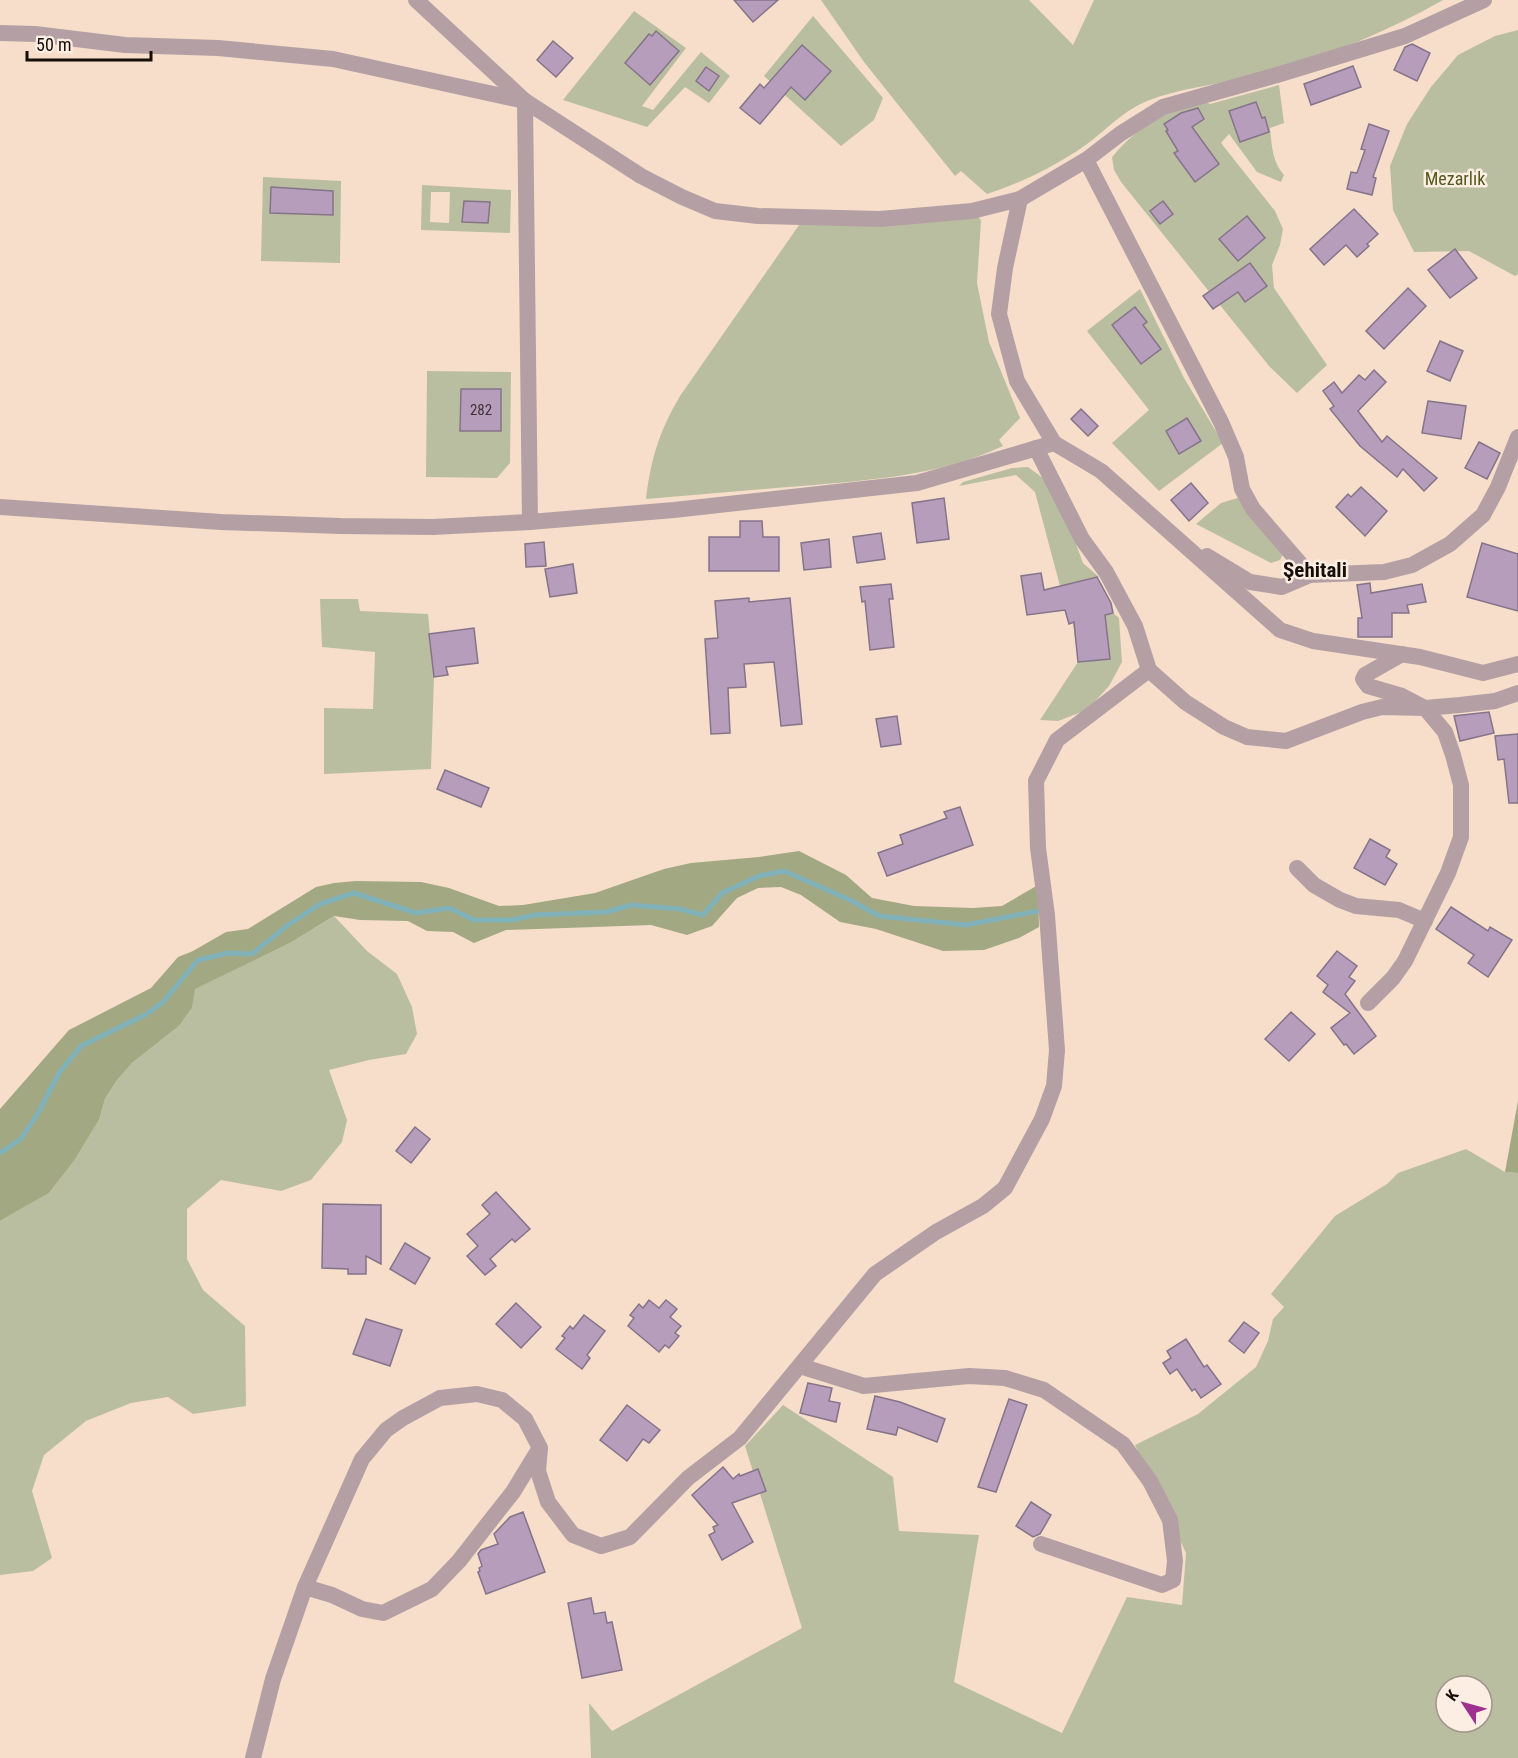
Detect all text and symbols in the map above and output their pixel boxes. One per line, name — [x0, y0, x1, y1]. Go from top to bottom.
scale bar — [27, 24, 152, 62]
text: 50 m — [36, 34, 71, 55]
park label: Mezarlık — [1425, 168, 1485, 189]
house number: 282 — [470, 401, 492, 419]
district label: Şehitali — [1283, 558, 1347, 582]
north arrow — [1434, 1674, 1494, 1734]
text: K — [1442, 1686, 1463, 1705]

